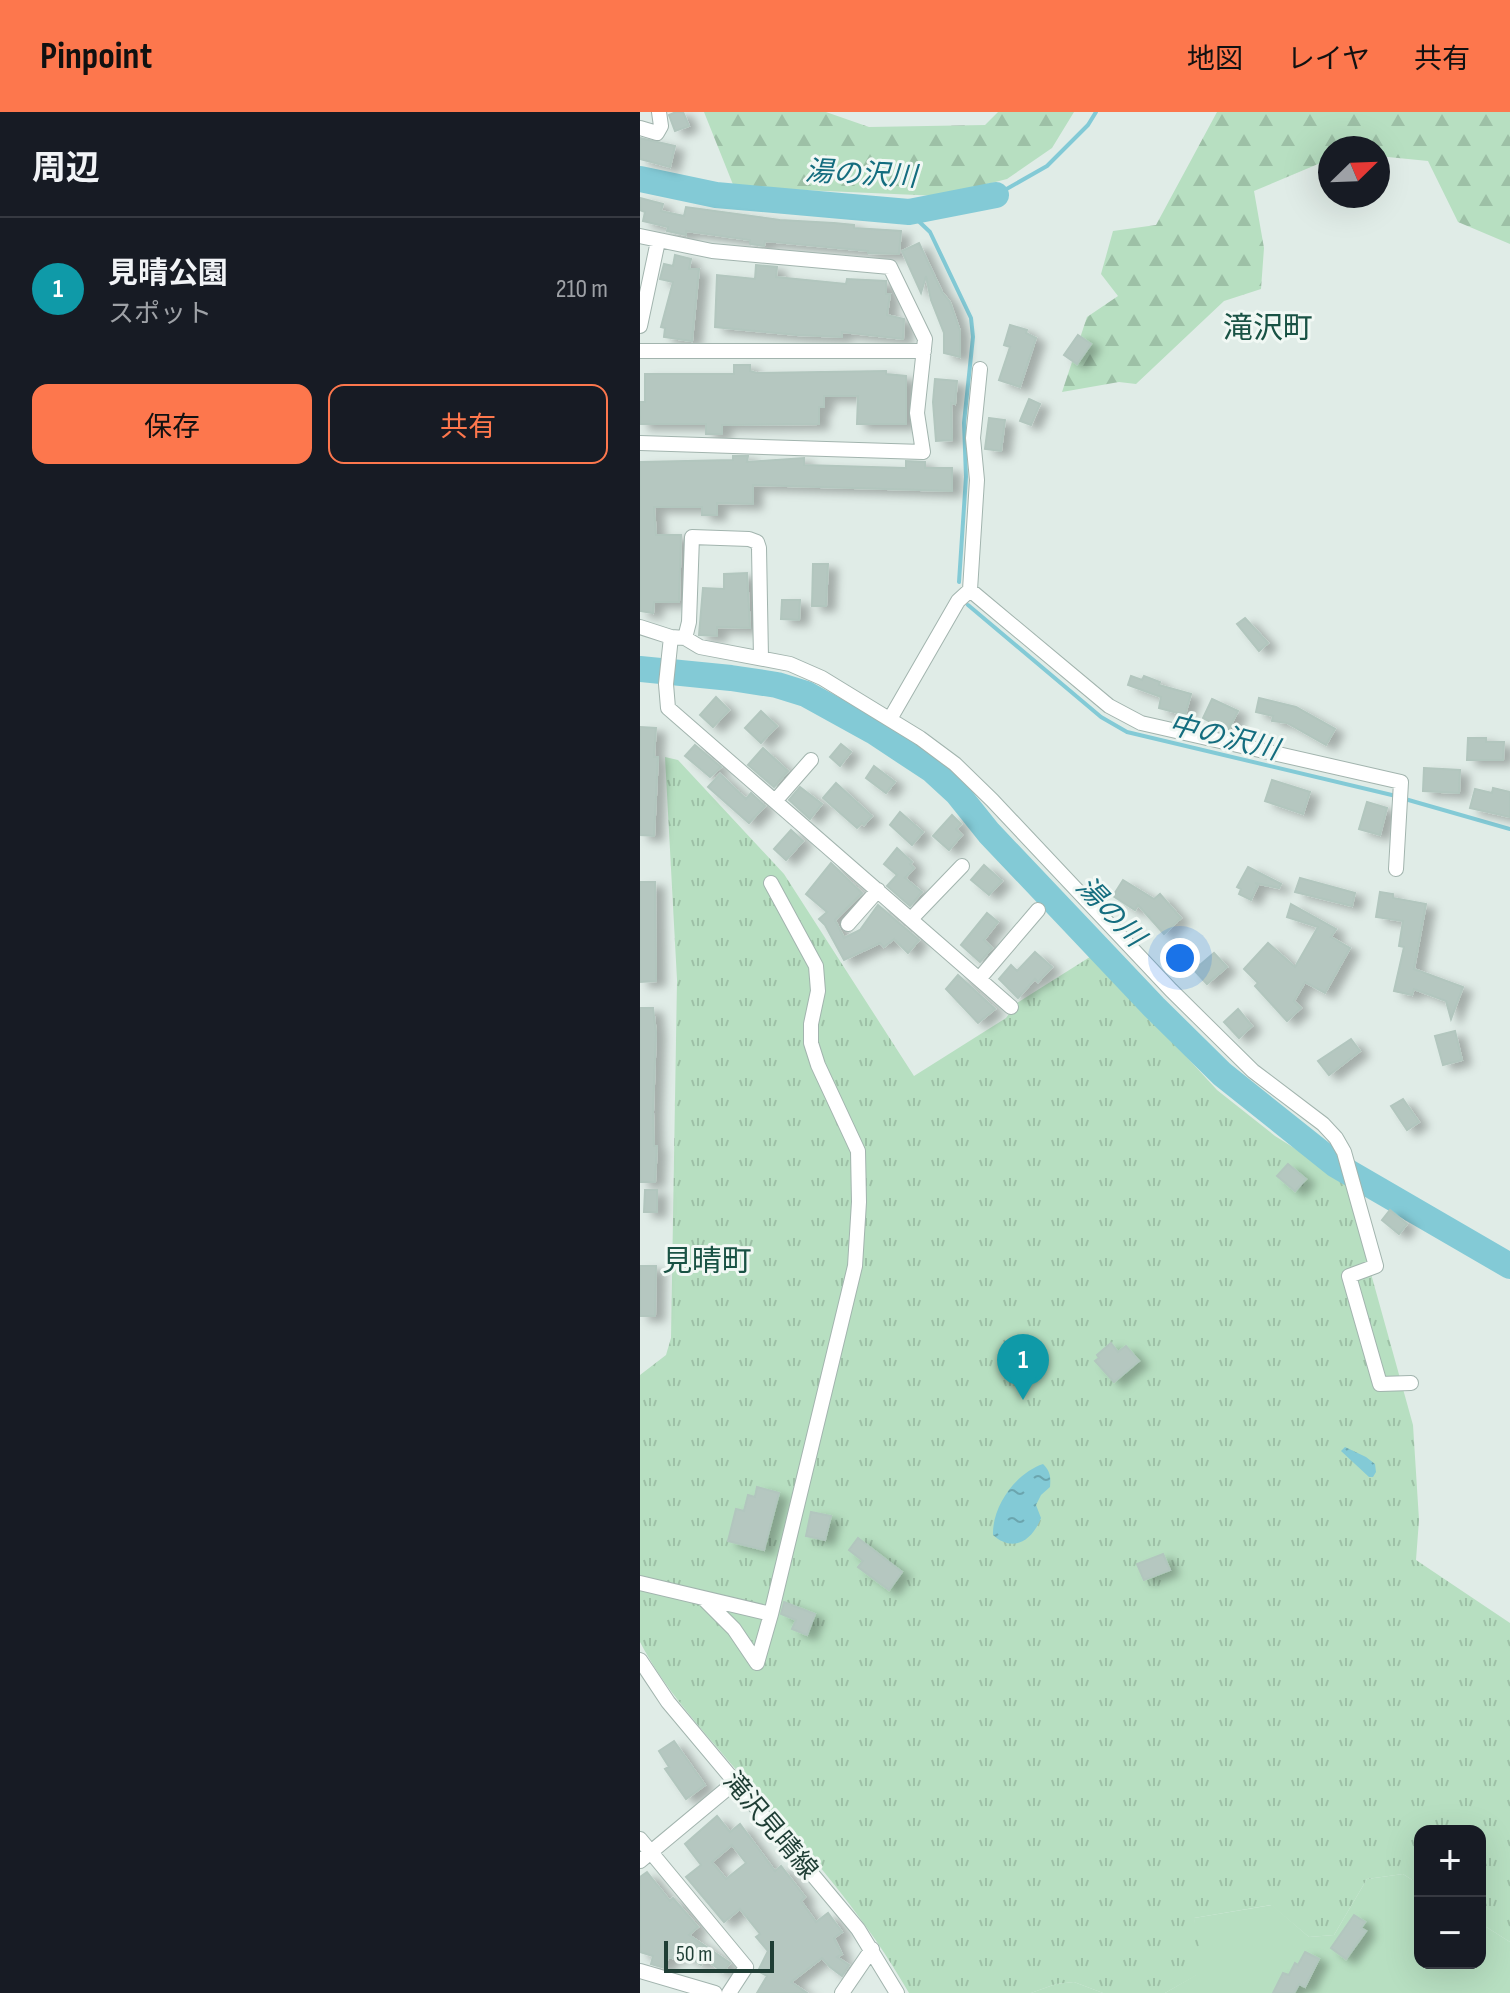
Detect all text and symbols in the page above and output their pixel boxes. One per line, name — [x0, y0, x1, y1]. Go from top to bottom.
text: Pinpoint — [40, 34, 152, 79]
text: 地図 — [1187, 43, 1243, 76]
text: レイヤ — [1287, 43, 1370, 76]
text: 共有 — [1414, 43, 1470, 76]
north arrow — [1318, 136, 1390, 208]
text: 周辺 — [32, 148, 100, 189]
water label: 湯の沢川 — [804, 155, 921, 194]
text: 見晴公園 — [108, 256, 228, 292]
text: 1 — [53, 274, 63, 305]
text: 210 m — [556, 274, 608, 305]
text: スポット — [108, 299, 212, 330]
district label: 滝沢町 — [1223, 311, 1313, 347]
button: 保存 — [32, 384, 312, 464]
button: 共有 — [328, 384, 608, 464]
water label: 中の沢川 — [1165, 708, 1285, 768]
water label: 湯の川 — [1069, 870, 1153, 956]
your location — [1160, 938, 1200, 978]
district label: 見晴町 — [662, 1244, 752, 1280]
pin: 1 — [997, 1334, 1049, 1400]
street label: 滝沢見晴線 — [716, 1766, 824, 1886]
map controls — [1414, 1825, 1486, 1969]
button: + — [1414, 1825, 1486, 1897]
button: − — [1414, 1897, 1486, 1969]
scale bar — [664, 1937, 774, 1973]
text: 50 m — [676, 1941, 712, 1968]

